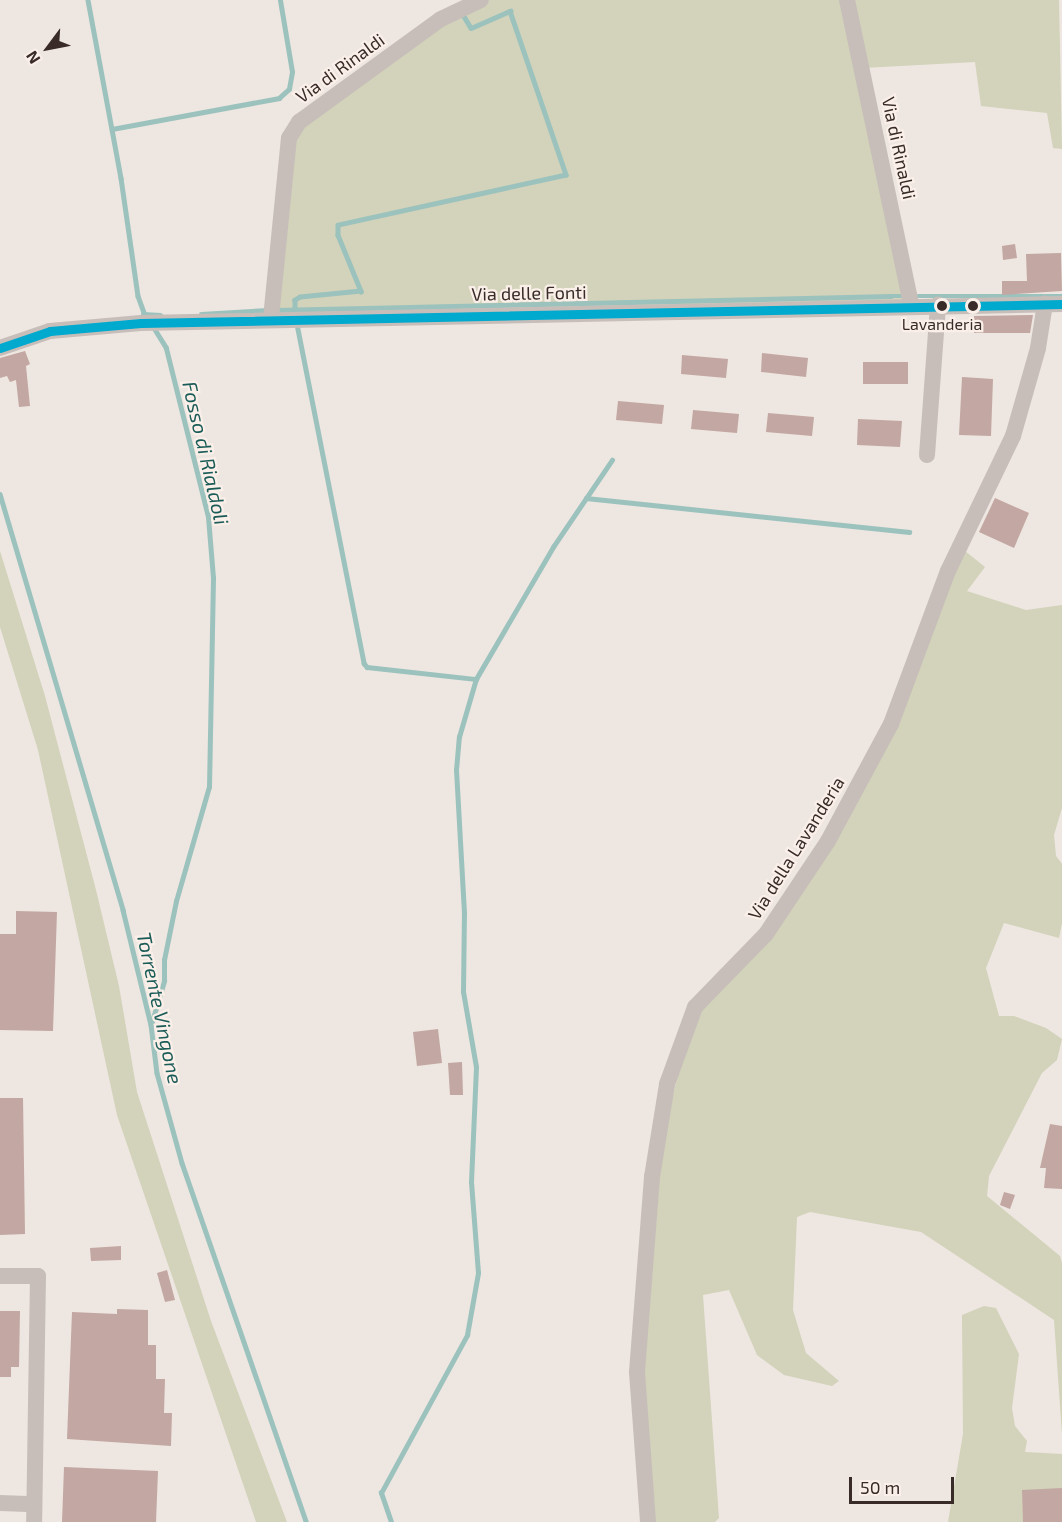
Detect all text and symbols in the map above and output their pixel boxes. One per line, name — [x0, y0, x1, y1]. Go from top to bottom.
north arrow — [18, 18, 78, 78]
street label: Via di Rinaldi — [292, 29, 388, 107]
text: N — [21, 48, 43, 68]
street label: Via di Rinaldi — [878, 95, 920, 201]
street label: Via delle Fonti — [471, 281, 587, 305]
marker: Lavanderia — [936, 300, 948, 312]
unlabelled marker — [967, 300, 979, 312]
place label: Lavanderia — [902, 314, 982, 334]
water label: Fosso di Rialdoli — [178, 379, 234, 527]
street label: Via della Lavanderia — [743, 773, 849, 923]
water label: Torrente Vingone — [132, 930, 188, 1086]
scale bar — [852, 1465, 957, 1503]
text: 50 m — [860, 1476, 900, 1498]

